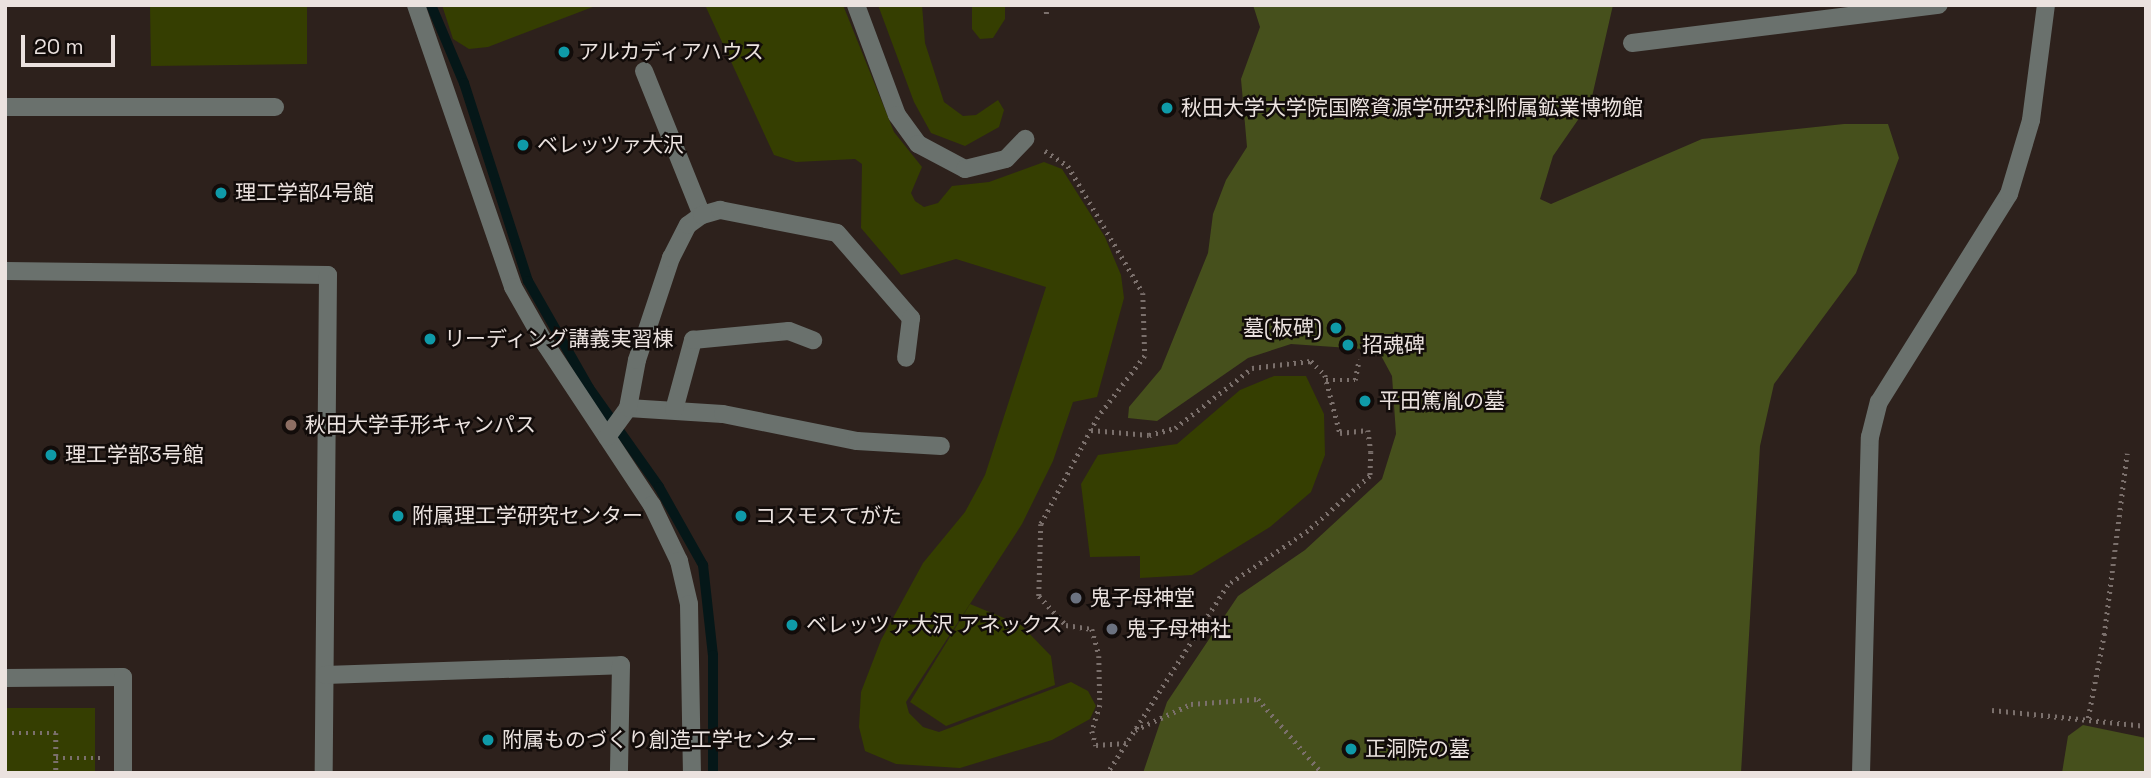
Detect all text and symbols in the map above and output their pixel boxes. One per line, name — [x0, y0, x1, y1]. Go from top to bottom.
scale bar — [24, 21, 119, 65]
text: 20 m — [34, 33, 84, 60]
place label: アルカディアハウス — [578, 39, 767, 65]
marker: アルカディアハウス — [556, 44, 572, 60]
place label: 秋田大学大学院国際資源学研究科附属鉱業博物館 — [1181, 95, 1643, 121]
marker: 秋田大学大学院国際資源学研究科附属鉱業博物館 — [1159, 100, 1175, 116]
place label: ベレッツァ大沢 — [537, 132, 684, 158]
marker: ベレッツァ大沢 — [515, 137, 531, 153]
place label: 理工学部4号館 — [235, 180, 374, 206]
marker: 理工学部4号館 — [213, 185, 229, 201]
place label: 墓(板碑) — [1243, 315, 1322, 341]
marker: 墓(板碑) — [1328, 320, 1344, 336]
place label: リーディング講義実習棟 — [444, 326, 675, 352]
marker: リーディング講義実習棟 — [422, 331, 438, 347]
place label: 招魂碑 — [1362, 332, 1425, 358]
marker: 招魂碑 — [1340, 337, 1356, 353]
place label: 平田篤胤の墓 — [1379, 388, 1505, 414]
marker: 平田篤胤の墓 — [1357, 393, 1373, 409]
place label: 秋田大学手形キャンパス — [305, 412, 536, 438]
marker: 秋田大学手形キャンパス — [283, 417, 299, 433]
place label: 理工学部3号館 — [65, 442, 204, 468]
marker: 理工学部3号館 — [43, 447, 59, 463]
place label: 附属理工学研究センター — [412, 503, 643, 529]
place label: コスモスてがた — [755, 503, 902, 529]
marker: 附属理工学研究センター — [390, 508, 406, 524]
marker: コスモスてがた — [733, 508, 749, 524]
place label: 鬼子母神堂 — [1090, 585, 1195, 611]
marker: 鬼子母神堂 — [1068, 590, 1084, 606]
place label: ベレッツァ大沢 アネックス — [806, 612, 1063, 638]
place label: 鬼子母神社 — [1126, 616, 1231, 642]
marker: ベレッツァ大沢 アネックス — [784, 617, 800, 633]
marker: 鬼子母神社 — [1104, 621, 1120, 637]
place label: 附属ものづくり創造工学センター — [502, 727, 817, 753]
marker: 附属ものづくり創造工学センター — [480, 732, 496, 748]
place label: 正洞院の墓 — [1365, 736, 1470, 762]
marker: 正洞院の墓 — [1343, 741, 1359, 757]

